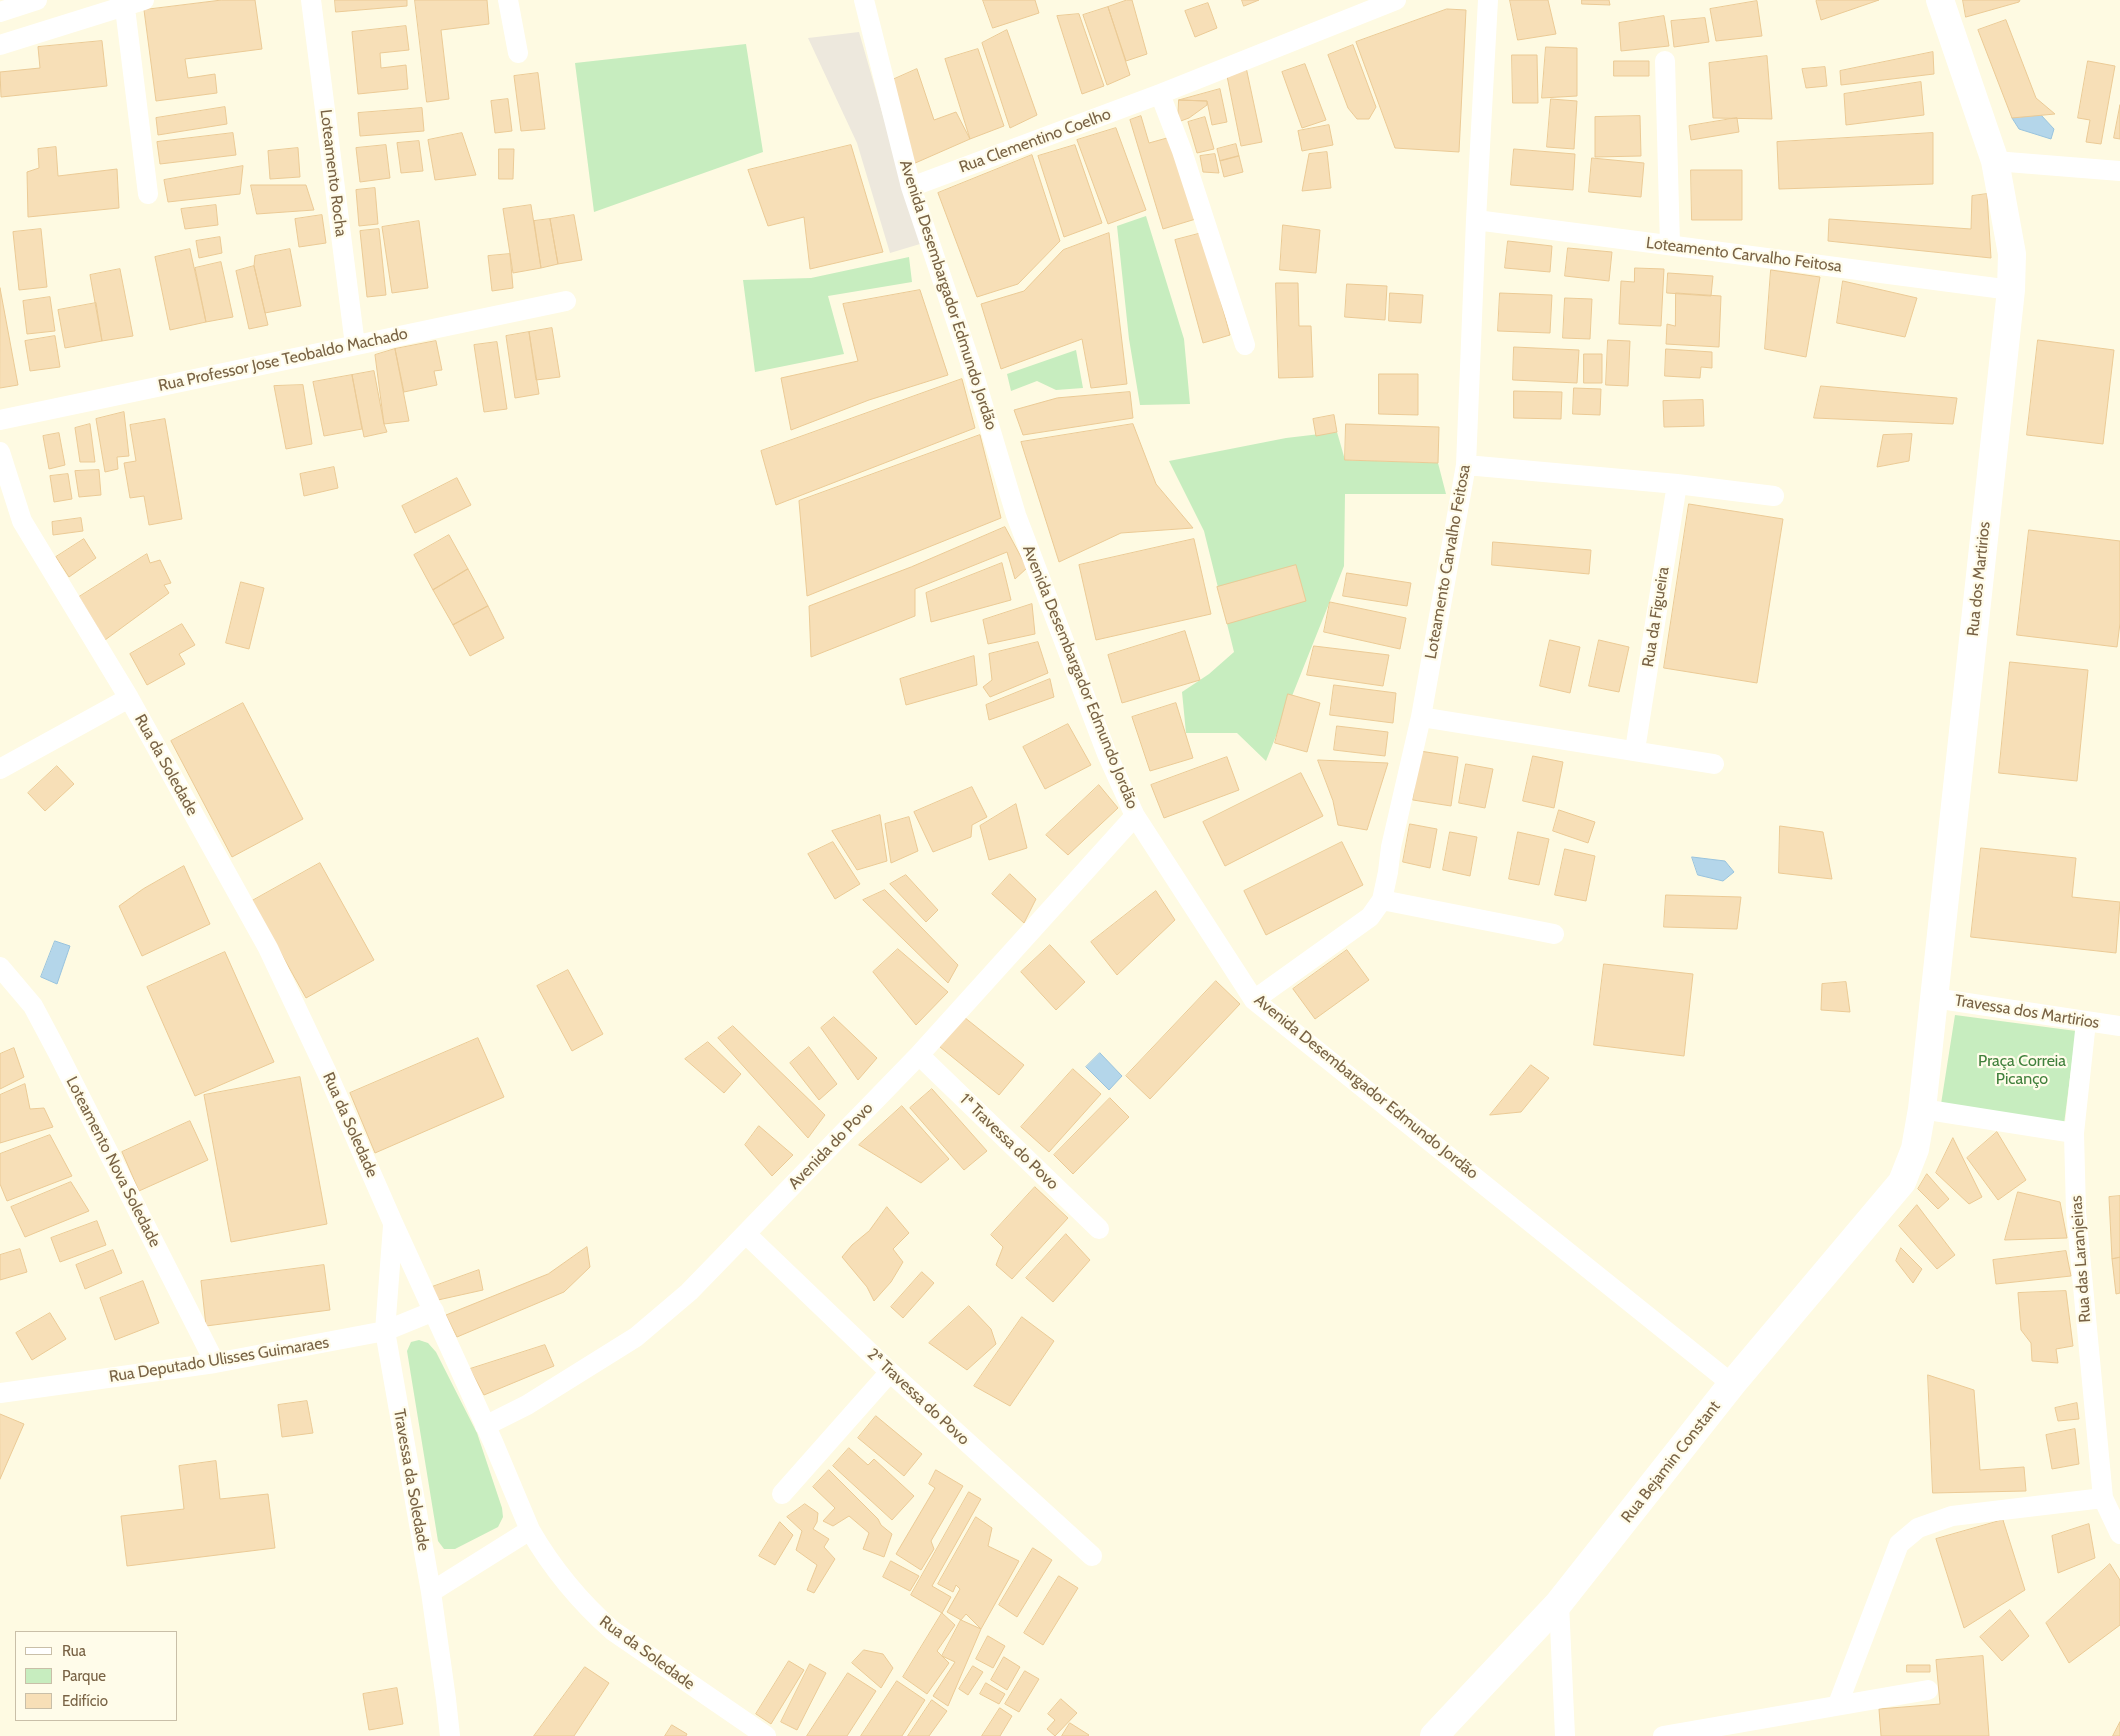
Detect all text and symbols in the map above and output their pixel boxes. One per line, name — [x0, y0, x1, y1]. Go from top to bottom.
street label: Rua Clementino Coelho — [957, 105, 1113, 177]
street label: Loteamento Rocha — [316, 108, 350, 238]
street label: Avenida Desembargador Edmundo Jordão — [895, 158, 1001, 432]
street label: Loteamento Carvalho Feitosa — [1645, 233, 1843, 277]
street label: Rua Professor Jose Teobaldo Machado — [157, 324, 409, 396]
street label: Loteamento Carvalho Feitosa — [1421, 463, 1475, 661]
street label: Rua dos Martirios — [1963, 521, 1995, 637]
street label: Avenida Desembargador Edmundo Jordão — [1018, 542, 1142, 812]
street label: Rua da Figueira — [1639, 565, 1673, 669]
street label: Rua da Soledade — [130, 711, 202, 819]
street label: Avenida Desembargador Edmundo Jordão — [1250, 991, 1482, 1183]
street label: Travessa dos Martirios — [1953, 991, 2101, 1033]
park label: Praça Correia Picanço — [1978, 1051, 2066, 1089]
street label: Rua da Soledade — [318, 1070, 382, 1180]
street label: Loteamento Nova Soledade — [62, 1073, 164, 1251]
street label: 1ª Travessa do Povo — [956, 1090, 1062, 1194]
street label: Avenida do Povo — [785, 1099, 877, 1193]
street label: Rua das Laranjeiras — [2067, 1195, 2095, 1323]
street label: Rua Deputado Ulisses Guimaraes — [108, 1333, 330, 1387]
street label: 2ª Travessa do Povo — [863, 1345, 973, 1449]
street label: Rua Bejamin Constant — [1618, 1397, 1724, 1527]
street label: Travessa da Soledade — [389, 1408, 433, 1552]
street label: Rua da Soledade — [596, 1612, 698, 1694]
legend — [15, 1631, 178, 1721]
text: Rua — [62, 1642, 86, 1660]
text: Parque — [62, 1667, 106, 1685]
text: Edifício — [62, 1692, 108, 1710]

